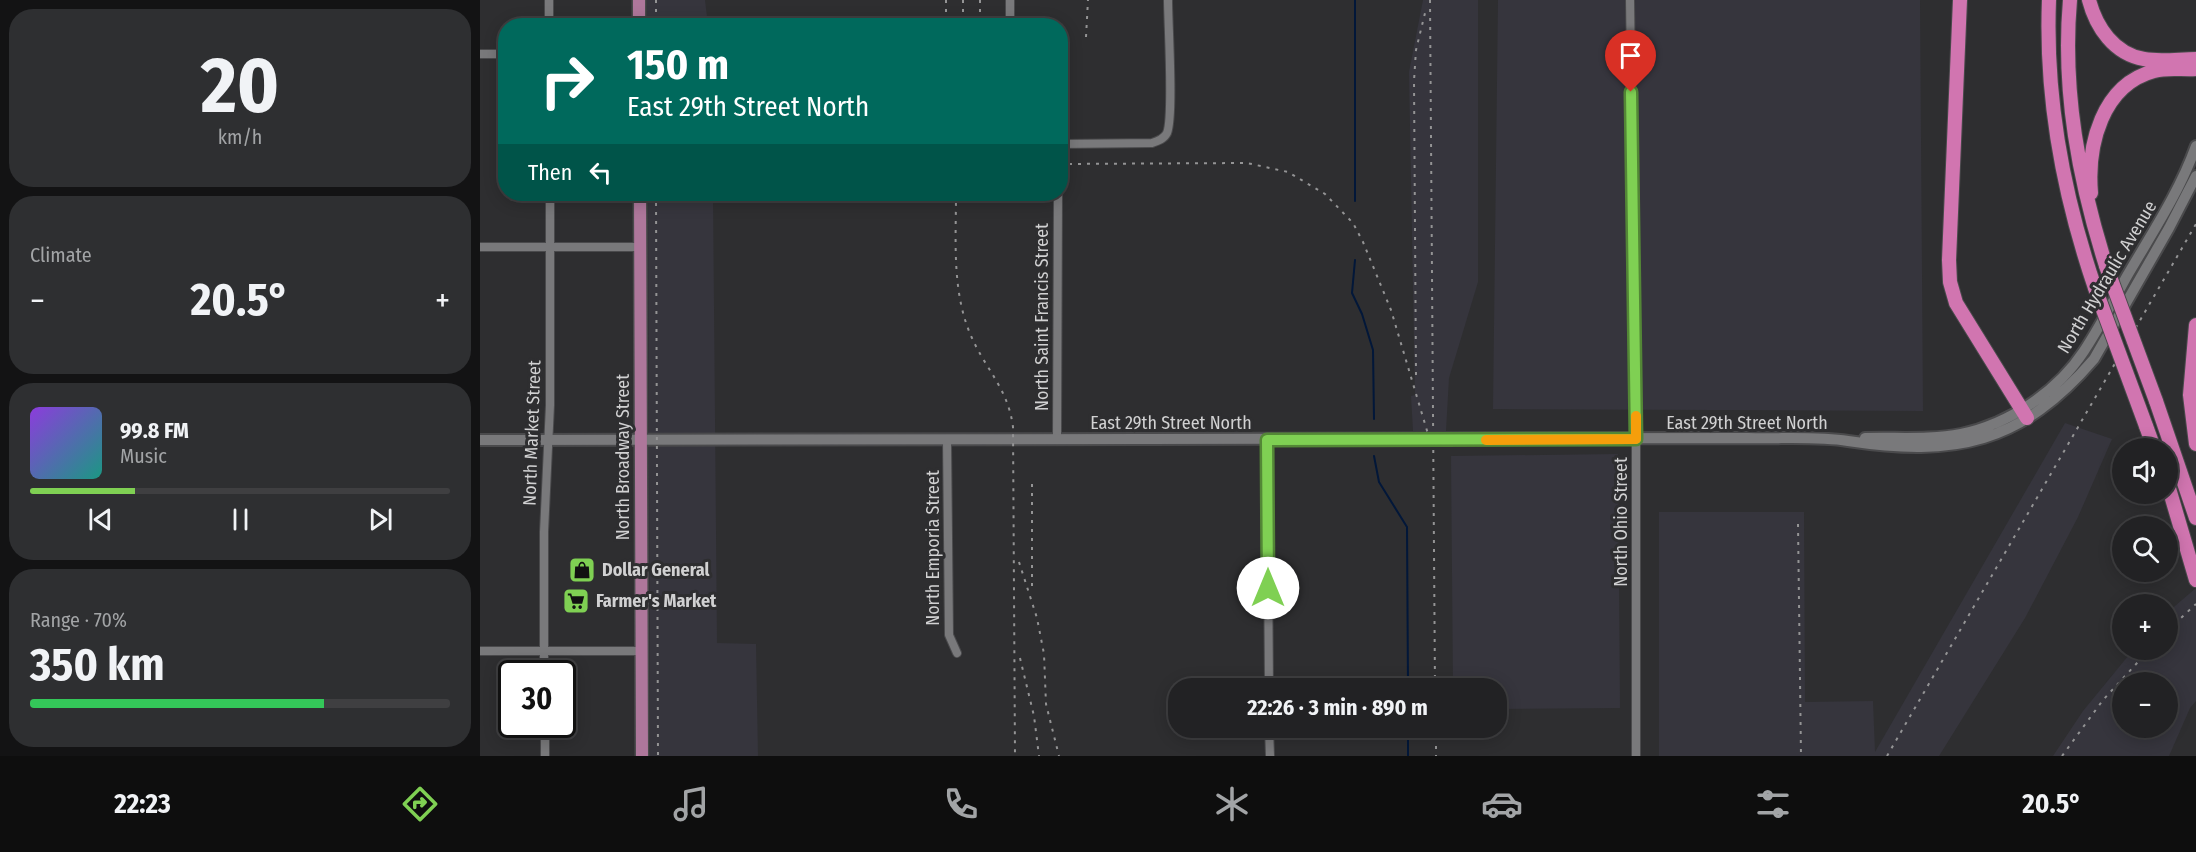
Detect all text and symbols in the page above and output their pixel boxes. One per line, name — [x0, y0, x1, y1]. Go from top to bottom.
pin — [1605, 30, 1656, 92]
text: 20 — [201, 39, 279, 133]
icon: arrive — [1614, 39, 1647, 72]
text: 150 m — [627, 40, 729, 90]
icon: right — [528, 42, 606, 120]
text: East 29th Street North — [627, 91, 869, 123]
text: km/h — [218, 125, 262, 149]
icon: left — [584, 156, 617, 189]
text: Then — [528, 159, 572, 186]
street label: North Hydraulic Avenue — [2053, 197, 2161, 357]
street label: North Saint Francis Street — [1031, 223, 1053, 411]
text: Climate — [30, 243, 92, 267]
text: 20.5° — [190, 273, 289, 327]
text: − — [30, 281, 45, 321]
text: + — [435, 281, 450, 321]
street label: North Market Street — [518, 360, 546, 506]
street label: North Broadway Street — [612, 374, 634, 540]
street label: East 29th Street North — [1090, 412, 1252, 434]
street label: East 29th Street North — [1666, 412, 1828, 434]
text: 99.8 FM — [120, 417, 189, 444]
map controls — [2112, 438, 2178, 738]
button: sound — [2112, 438, 2178, 504]
text: Music — [120, 444, 167, 468]
street label: North Ohio Street — [1610, 457, 1632, 587]
street label: North Emporia Street — [922, 470, 944, 626]
icon: previous — [84, 503, 117, 536]
icon: pause — [224, 503, 257, 536]
icon: next — [364, 503, 397, 536]
button: search — [2112, 516, 2178, 582]
shop icon: Dollar General — [567, 555, 597, 585]
position arrow — [1236, 556, 1300, 620]
place label: Dollar General — [602, 559, 709, 581]
supermarket icon: Farmer's Market — [561, 586, 591, 616]
place label: Farmer's Market — [596, 590, 717, 612]
button: + — [2112, 594, 2178, 660]
text: Range · 70% — [30, 608, 127, 632]
text: 350 km — [30, 638, 165, 692]
speed limit sign: 30 — [498, 660, 576, 738]
button: − — [2112, 672, 2178, 738]
text: 22:26 · 3 min · 890 m — [1247, 694, 1428, 721]
icon: directions — [399, 783, 441, 825]
icon: music — [670, 783, 712, 825]
icon: phone — [940, 783, 982, 825]
icon: climate — [1211, 783, 1253, 825]
icon: car — [1481, 783, 1523, 825]
icon: filters — [1752, 783, 1794, 825]
text: 22:23 — [114, 788, 171, 820]
text: 20.5° — [2022, 788, 2082, 820]

